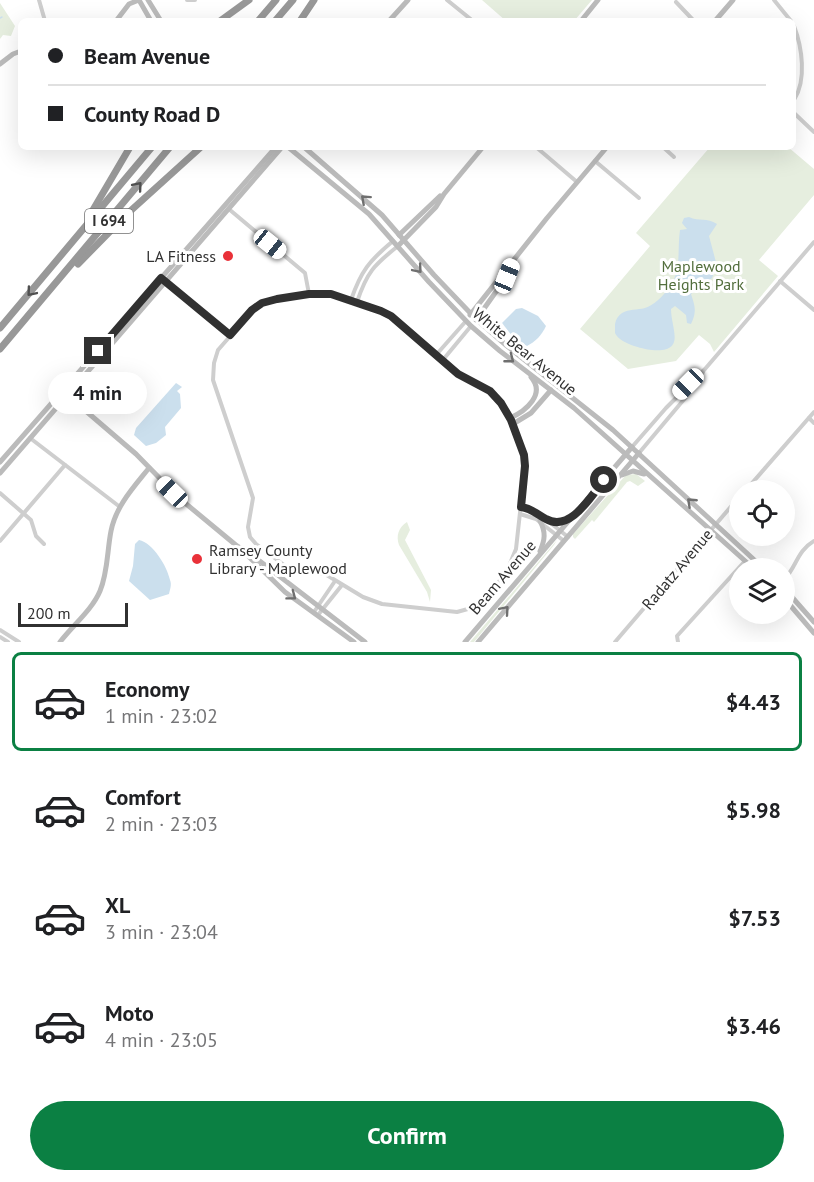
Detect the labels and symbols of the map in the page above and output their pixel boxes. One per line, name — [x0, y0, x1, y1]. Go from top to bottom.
one-way arrow — [131, 182, 142, 193]
one-way arrow — [361, 195, 372, 206]
road number: I 694 — [85, 209, 133, 233]
car — [250, 226, 290, 262]
place label: LA Fitness — [146, 246, 216, 266]
marker: LA Fitness — [221, 249, 235, 263]
car — [492, 256, 522, 296]
park label: Maplewood Heights Park — [658, 256, 745, 294]
one-way arrow — [410, 262, 421, 273]
one-way arrow — [27, 285, 38, 296]
street label: White Bear Avenue — [469, 303, 581, 399]
route end — [84, 337, 111, 364]
one-way arrow — [503, 352, 514, 363]
car — [669, 365, 707, 403]
callout: 4 min — [48, 372, 148, 414]
route start — [590, 466, 617, 493]
car — [153, 473, 191, 511]
one-way arrow — [688, 498, 698, 509]
street label: Radatz Avenue — [637, 524, 717, 614]
street label: Beam Avenue — [464, 536, 540, 618]
place label: Ramsey County Library - Maplewood — [209, 540, 347, 578]
marker: Ramsey County Library - Maplewood — [190, 552, 204, 566]
one-way arrow — [285, 589, 296, 600]
scale bar — [18, 600, 128, 628]
one-way arrow — [498, 606, 509, 617]

